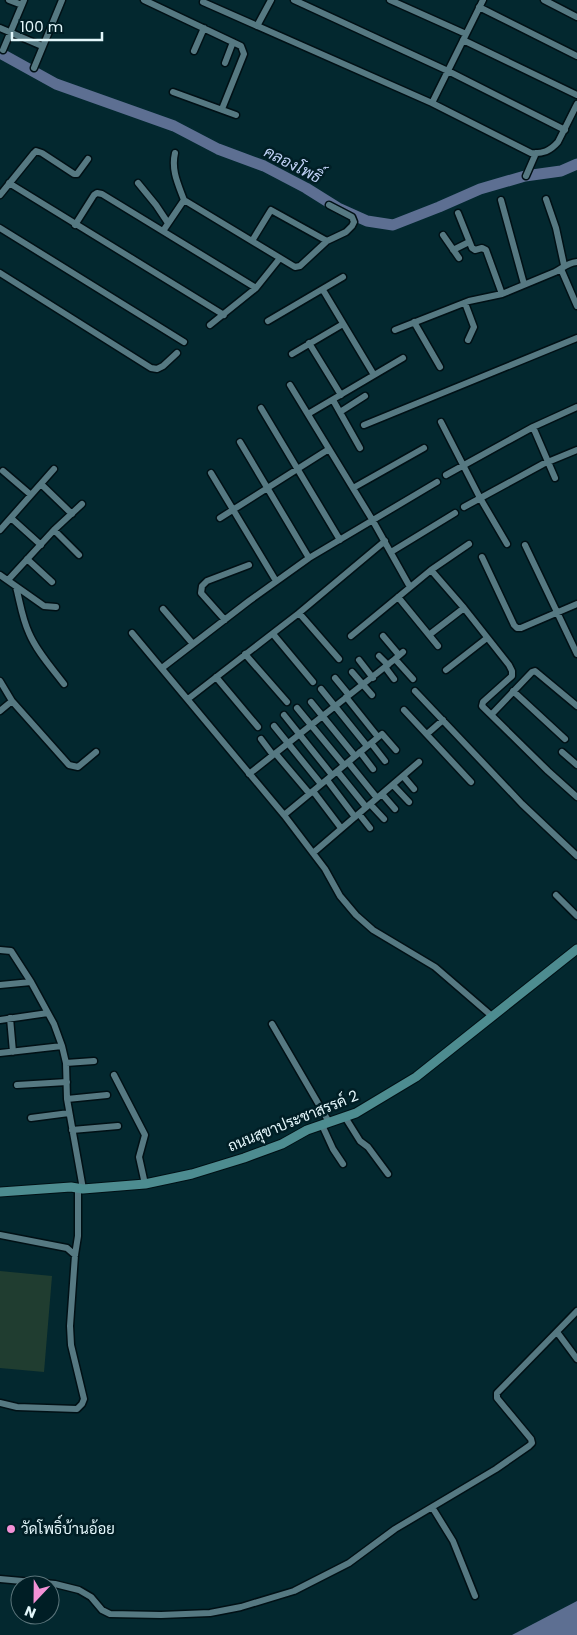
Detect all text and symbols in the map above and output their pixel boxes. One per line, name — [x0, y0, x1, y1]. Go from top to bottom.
scale bar — [12, 10, 102, 42]
text: 100 m — [20, 16, 63, 37]
water label: คลองโพธิ์ — [260, 137, 330, 190]
street label: ถนนสุขาประชาสรรค์ 2 — [224, 1085, 362, 1157]
place label: วัดโพธิ์บ้านอ้อย — [21, 1514, 115, 1539]
marker: วัดโพธิ์บ้านอ้อย — [5, 1523, 17, 1535]
north arrow — [10, 1575, 60, 1625]
text: N — [22, 1601, 39, 1623]

